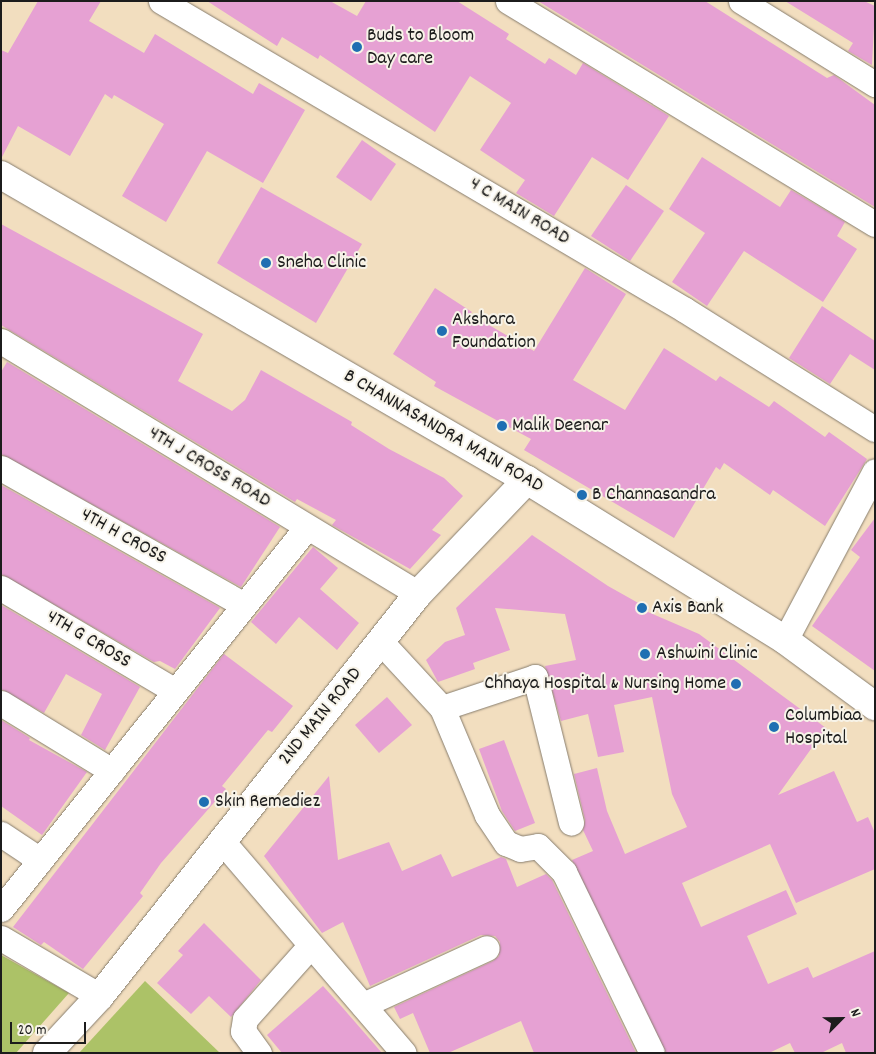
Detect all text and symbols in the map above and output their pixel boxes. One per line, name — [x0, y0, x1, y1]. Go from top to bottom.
place label: Buds to Bloom Day care — [367, 24, 474, 71]
marker: Buds to Bloom Day care — [351, 41, 363, 53]
street label: 4 C MAIN ROAD — [464, 173, 574, 251]
place label: Sneha Clinic — [277, 251, 366, 275]
marker: Sneha Clinic — [259, 256, 273, 270]
place label: Akshara Foundation — [452, 308, 536, 355]
marker: Akshara Foundation — [436, 325, 448, 337]
street label: B CHANNASANDRA MAIN ROAD — [339, 365, 547, 499]
place label: Malik Deenar — [512, 414, 608, 438]
marker: Malik Deenar — [496, 420, 508, 432]
street label: 4TH J CROSS ROAD — [143, 422, 275, 514]
place label: B Channasandra — [592, 483, 716, 507]
marker: B Channasandra — [576, 489, 588, 501]
street label: 4TH H CROSS — [76, 504, 170, 570]
place label: Axis Bank — [652, 596, 723, 620]
marker: Axis Bank — [636, 602, 648, 614]
street label: 4TH G CROSS — [41, 605, 135, 675]
place label: Ashwini Clinic — [656, 642, 758, 666]
marker: Ashwini Clinic — [638, 647, 652, 661]
street label: 2ND MAIN ROAD — [274, 663, 368, 771]
place label: Chhaya Hospital & Nursing Home — [484, 672, 726, 696]
marker: Chhaya Hospital & Nursing Home — [730, 678, 742, 690]
place label: Columbiaa Hospital — [785, 704, 862, 751]
marker: Columbiaa Hospital — [767, 720, 781, 734]
place label: Skin Remediez — [215, 790, 320, 814]
marker: Skin Remediez — [197, 795, 211, 809]
north arrow — [816, 994, 866, 1044]
text: N — [844, 1006, 865, 1020]
scale bar — [12, 1012, 89, 1044]
text: 20 m — [18, 1020, 46, 1042]

